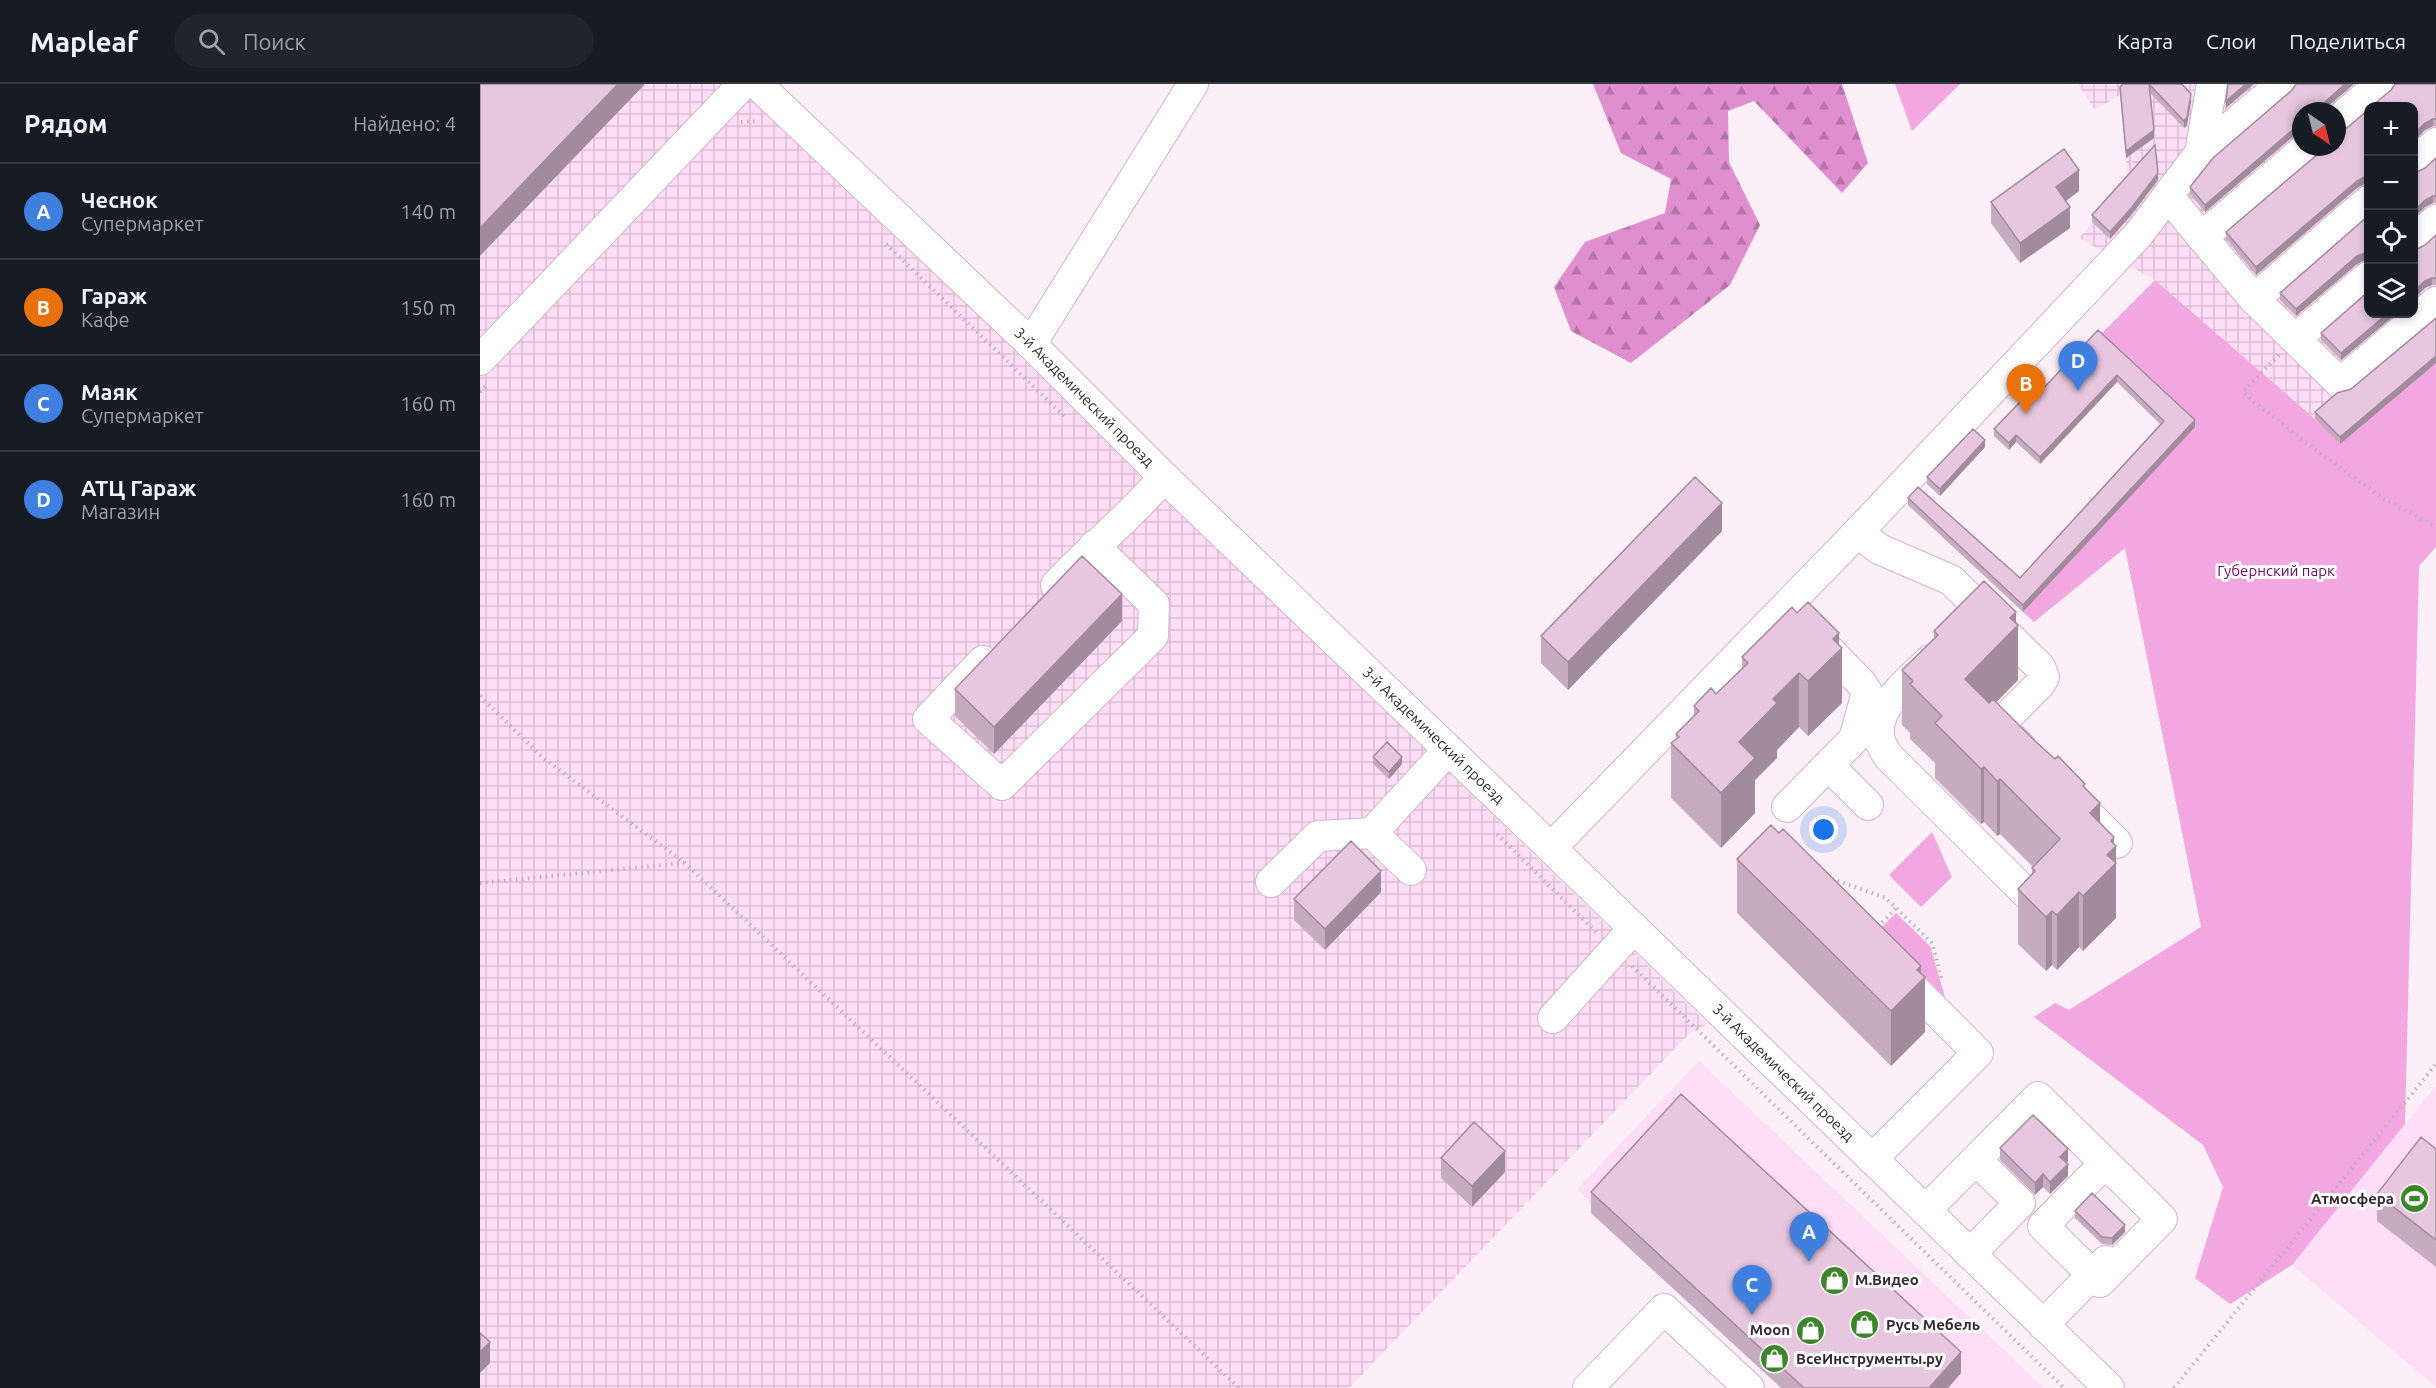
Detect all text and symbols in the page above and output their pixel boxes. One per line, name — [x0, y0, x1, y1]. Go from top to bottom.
search box — [174, 14, 594, 68]
icon: search — [195, 25, 228, 58]
text: Mapleaf — [30, 26, 138, 57]
text: Поиск — [243, 29, 306, 54]
text: Карта — [2117, 29, 2173, 53]
text: Слои — [2206, 29, 2256, 53]
text: Поделиться — [2289, 29, 2406, 53]
north arrow — [2292, 102, 2346, 156]
map controls — [2364, 102, 2418, 318]
button: + — [2364, 102, 2418, 156]
text: Рядом — [24, 109, 108, 138]
text: Найдено: 4 — [353, 112, 456, 135]
button: − — [2364, 156, 2418, 210]
text: Чеснок — [81, 187, 158, 212]
text: A — [36, 200, 51, 223]
text: 140 m — [400, 200, 456, 223]
button: locate — [2364, 210, 2418, 264]
text: Супермаркет — [81, 212, 204, 235]
button: layers — [2364, 264, 2418, 318]
text: Гараж — [81, 283, 147, 308]
text: B — [37, 296, 50, 319]
text: 150 m — [400, 296, 456, 319]
text: Кафе — [81, 308, 130, 331]
street label: 3-й Академический проезд — [1011, 324, 1158, 470]
pin: D — [2058, 342, 2098, 391]
pin: B — [2006, 364, 2046, 414]
text: Маяк — [81, 379, 138, 404]
text: C — [37, 392, 50, 415]
text: 160 m — [400, 392, 456, 415]
text: Супермаркет — [81, 404, 204, 427]
text: АТЦ Гараж — [81, 475, 196, 500]
text: D — [36, 488, 51, 511]
text: 160 m — [400, 488, 456, 511]
text: Магазин — [81, 500, 160, 523]
park label: Губернский парк — [2217, 562, 2335, 579]
street label: 3-й Академический проезд — [1359, 663, 1508, 807]
your location — [1809, 815, 1838, 844]
street label: 3-й Академический проезд — [1709, 1000, 1858, 1145]
sports icon: Атмосфера — [2399, 1183, 2431, 1215]
place label: Атмосфера — [2311, 1190, 2394, 1207]
pin: A — [1790, 1212, 1828, 1262]
shop icon: М.Видео — [1818, 1264, 1850, 1296]
pin: C — [1732, 1266, 1772, 1315]
place label: М.Видео — [1855, 1271, 1919, 1288]
shop icon: Русь Мебель — [1849, 1309, 1881, 1341]
shop icon: Moon — [1795, 1314, 1827, 1346]
place label: Русь Мебель — [1886, 1316, 1980, 1333]
place label: Moon — [1750, 1321, 1790, 1338]
shop icon: ВсеИнструменты.ру — [1759, 1343, 1791, 1375]
place label: ВсеИнструменты.ру — [1796, 1350, 1943, 1367]

